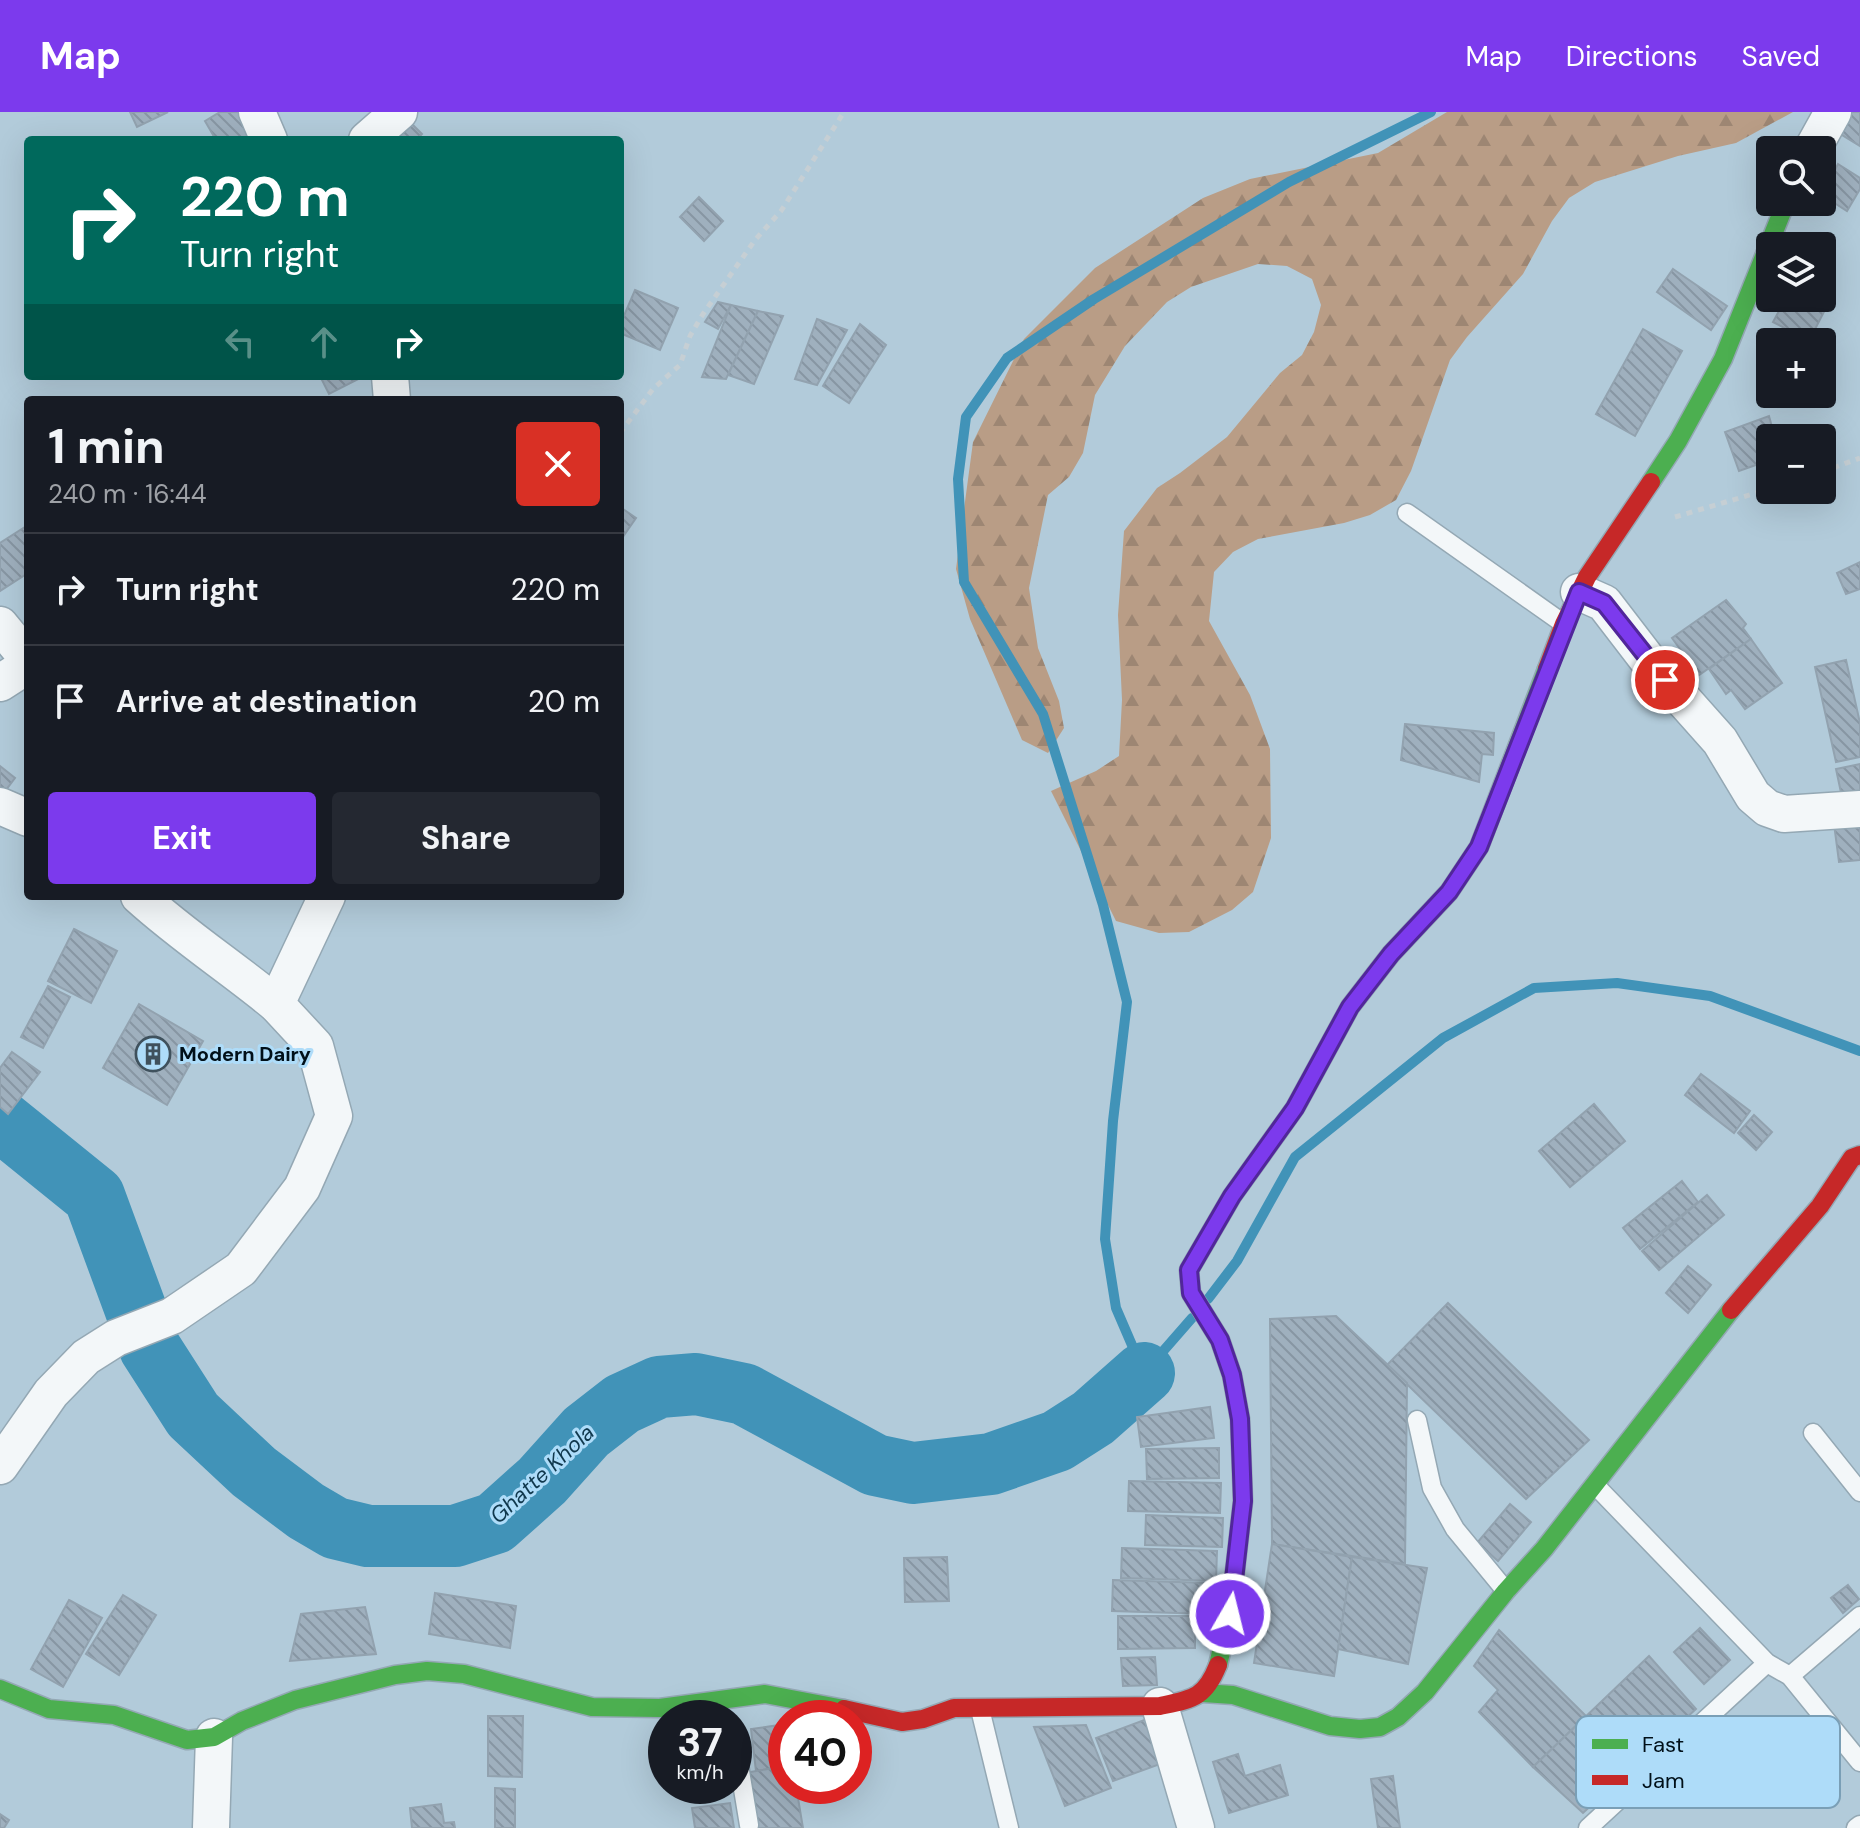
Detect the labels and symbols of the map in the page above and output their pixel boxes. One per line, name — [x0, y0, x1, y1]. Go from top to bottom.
pin — [1631, 646, 1699, 714]
building icon: Modern Dairy — [134, 1035, 172, 1073]
place label: Modern Dairy — [179, 1041, 311, 1067]
water label: Ghatte Khola — [484, 1418, 600, 1530]
position arrow — [1188, 1572, 1272, 1656]
speed limit sign: 40 — [768, 1700, 872, 1804]
legend — [1576, 1716, 1840, 1808]
text: Fast — [1642, 1730, 1684, 1759]
text: Jam — [1642, 1766, 1685, 1795]

